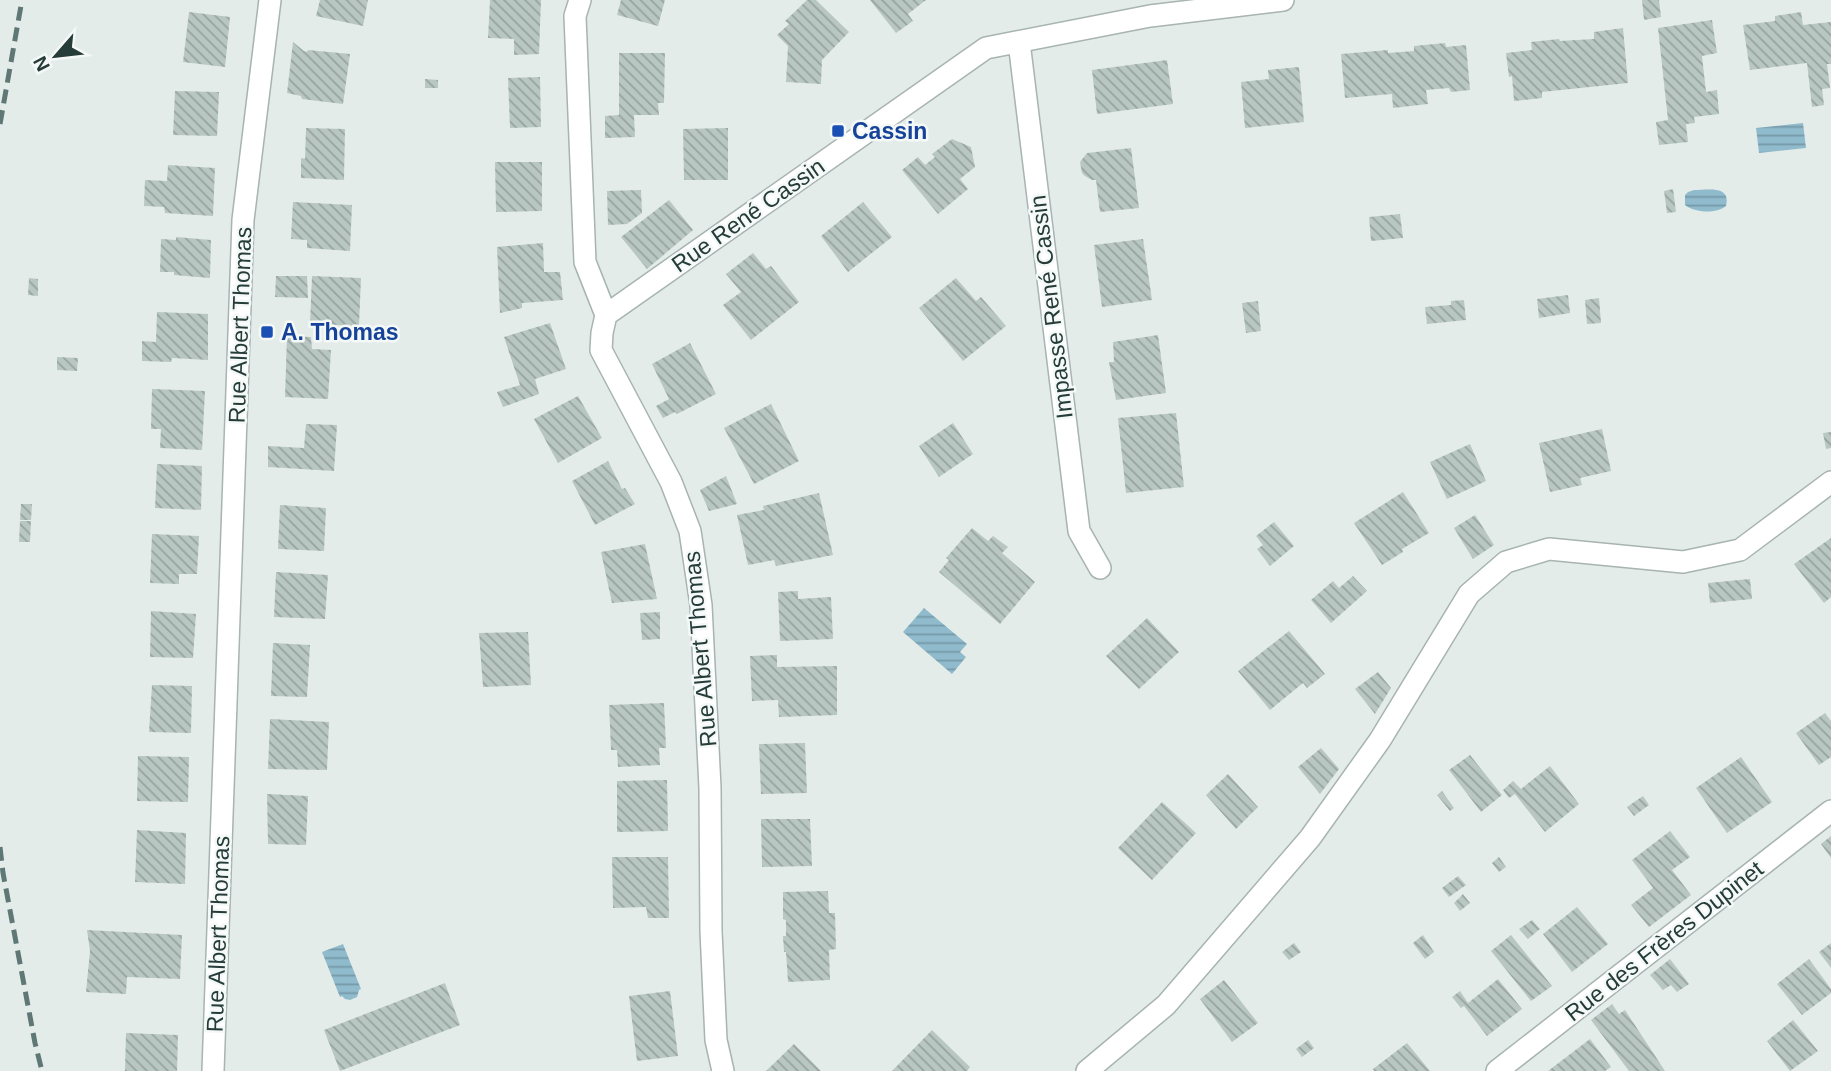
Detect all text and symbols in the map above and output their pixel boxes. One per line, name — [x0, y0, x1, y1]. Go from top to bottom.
north arrow — [21, 21, 91, 91]
text: N — [29, 53, 54, 75]
place label: Cassin — [852, 118, 927, 144]
marker: Cassin — [830, 123, 846, 139]
street label: Rue René Cassin — [667, 153, 829, 277]
street label: Impasse René Cassin — [1024, 194, 1078, 420]
street label: Rue Albert Thomas — [224, 226, 256, 424]
place label: A. Thomas — [281, 319, 399, 345]
marker: A. Thomas — [259, 324, 275, 340]
street label: Rue Albert Thomas — [678, 550, 722, 748]
street label: Rue Albert Thomas — [202, 835, 234, 1033]
street label: Rue des Frères Dupinet — [1560, 855, 1769, 1026]

